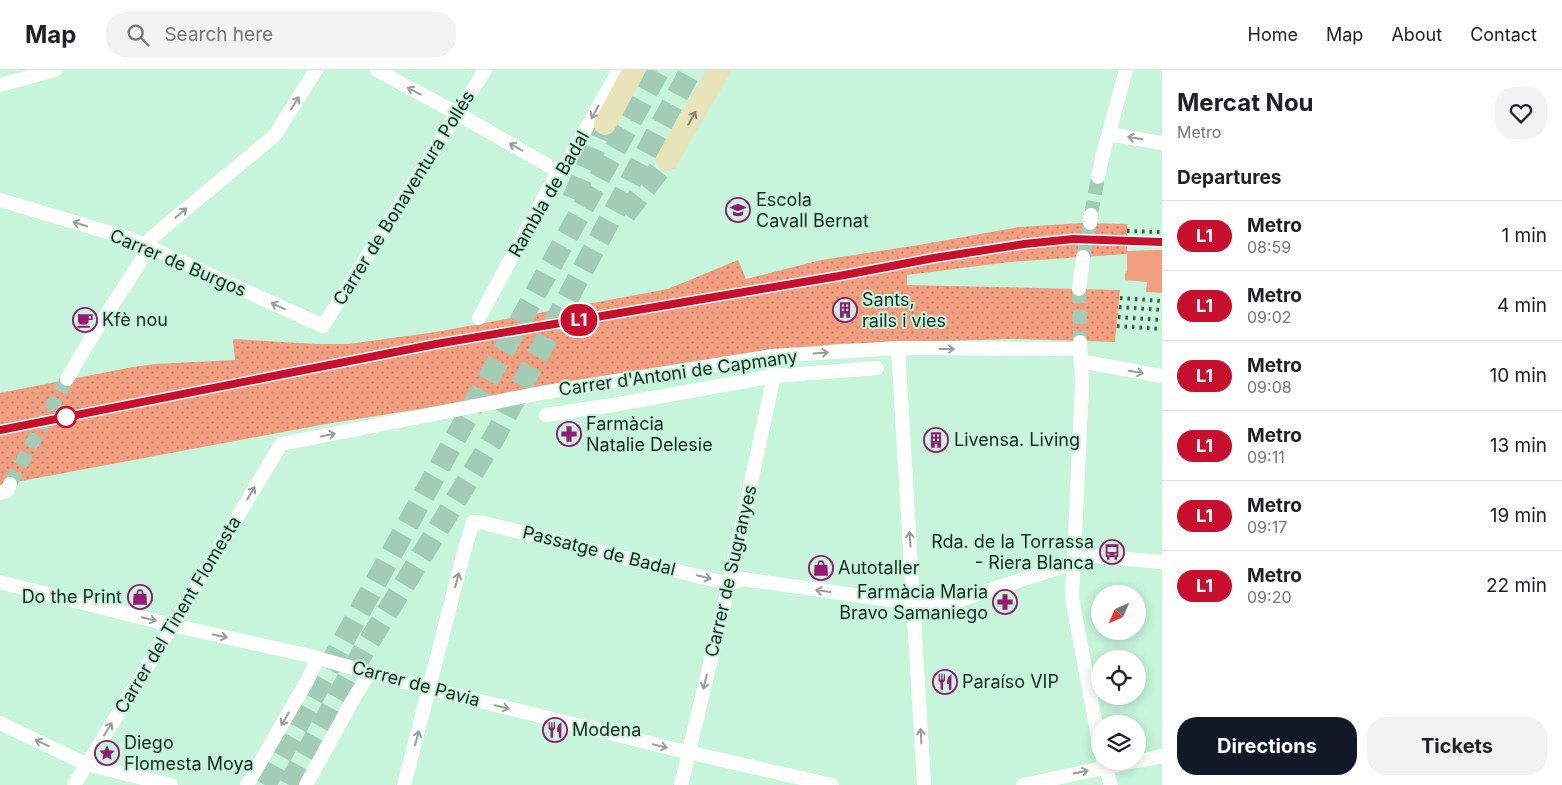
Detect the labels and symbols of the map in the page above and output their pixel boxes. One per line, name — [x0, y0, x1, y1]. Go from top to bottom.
one-way arrow — [408, 85, 422, 95]
street label: Carrer de Bonaventura Pollés — [329, 87, 478, 309]
one-way arrow — [291, 96, 301, 110]
one-way arrow — [590, 105, 600, 119]
one-way arrow — [687, 110, 697, 125]
street label: Rambla de Badal — [504, 127, 593, 260]
one-way arrow — [1128, 133, 1144, 143]
one-way arrow — [509, 141, 523, 151]
place label: Escola Cavall Bernat — [756, 189, 869, 231]
school or university icon: Escola Cavall Bernat — [725, 197, 751, 223]
one-way arrow — [174, 208, 187, 219]
one-way arrow — [72, 219, 88, 229]
street label: Carrer de Burgos — [107, 224, 249, 301]
place label: Sants, rails i vies — [862, 289, 946, 331]
building icon: Sants, rails i vies — [832, 297, 858, 323]
one-way arrow — [271, 301, 286, 310]
line badge: L1 — [556, 304, 602, 336]
cafe icon: Kfè nou — [72, 307, 98, 333]
place label: Kfè nou — [102, 309, 168, 330]
one-way arrow — [938, 344, 954, 353]
street label: Carrer d'Antoni de Capmany — [557, 345, 799, 400]
one-way arrow — [812, 349, 828, 358]
one-way arrow — [1128, 367, 1144, 377]
unlabelled marker — [55, 406, 77, 428]
place label: Farmàcia Natalie Delesie — [586, 413, 713, 455]
pharmacy icon: Farmàcia Natalie Delesie — [556, 421, 582, 447]
building icon: Livensa. Living — [923, 427, 949, 453]
one-way arrow — [320, 429, 336, 439]
place label: Livensa. Living — [954, 429, 1080, 450]
street label: Carrer de Sugranyes — [700, 483, 761, 659]
one-way arrow — [247, 487, 257, 501]
street label: Carrer del Tinent Flomesta — [110, 512, 245, 717]
street label: Passatge de Badal — [520, 521, 678, 580]
one-way arrow — [905, 531, 914, 547]
place label: Rda. de la Torrassa - Riera Blanca — [931, 531, 1094, 573]
bus stop icon: Rda. de la Torrassa - Riera Blanca — [1099, 539, 1125, 565]
shop icon: Autotaller — [808, 555, 834, 581]
place label: Autotaller — [838, 557, 920, 578]
one-way arrow — [452, 573, 462, 589]
one-way arrow — [696, 573, 712, 582]
place label: Farmàcia Maria Bravo Samaniego — [839, 581, 988, 623]
shop icon: Do the Print — [127, 584, 153, 610]
one-way arrow — [815, 585, 831, 595]
north arrow — [1091, 585, 1146, 640]
place label: Do the Print — [22, 586, 122, 607]
pharmacy icon: Farmàcia Maria Bravo Samaniego — [992, 589, 1018, 615]
one-way arrow — [141, 615, 157, 625]
one-way arrow — [211, 631, 227, 641]
street label: Carrer de Pavia — [350, 656, 482, 711]
restaurant icon: Paraíso VIP — [932, 669, 958, 695]
place label: Paraíso VIP — [962, 671, 1059, 692]
one-way arrow — [700, 673, 709, 689]
one-way arrow — [494, 703, 510, 712]
one-way arrow — [280, 712, 290, 726]
restaurant icon: Modena — [542, 717, 568, 743]
place label: Modena — [572, 719, 641, 740]
one-way arrow — [104, 722, 114, 736]
one-way arrow — [917, 729, 926, 745]
one-way arrow — [413, 730, 422, 746]
place label: Diego Flomesta Moya — [124, 732, 254, 774]
one-way arrow — [35, 738, 50, 747]
place icon: Diego Flomesta Moya — [94, 740, 120, 766]
one-way arrow — [651, 742, 667, 751]
one-way arrow — [1072, 767, 1088, 777]

